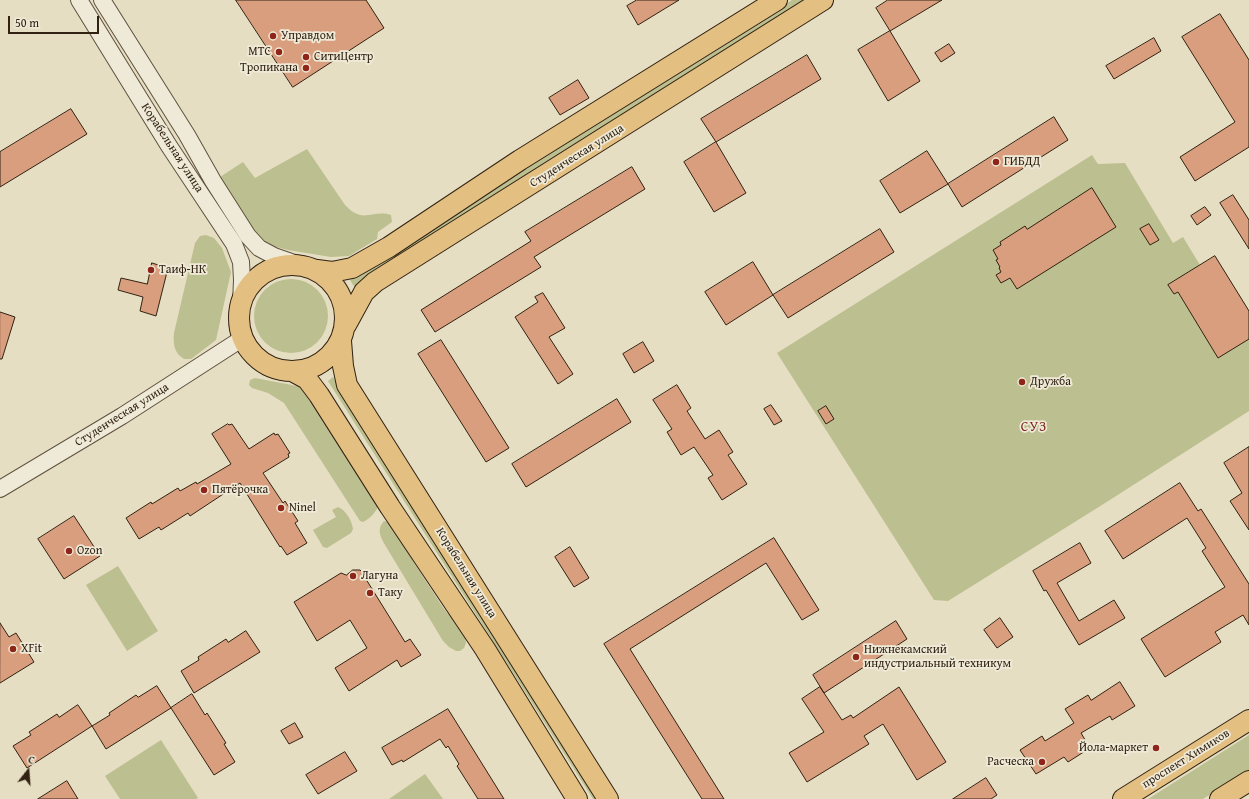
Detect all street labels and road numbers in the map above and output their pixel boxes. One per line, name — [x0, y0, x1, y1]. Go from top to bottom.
street label: Корабельная улица — [138, 101, 206, 195]
street label: Студенческая улица — [527, 121, 627, 191]
street label: Студенческая улица — [72, 380, 172, 450]
street label: Корабельная улица — [432, 525, 500, 621]
street label: проспект Химиков — [1140, 726, 1232, 792]

